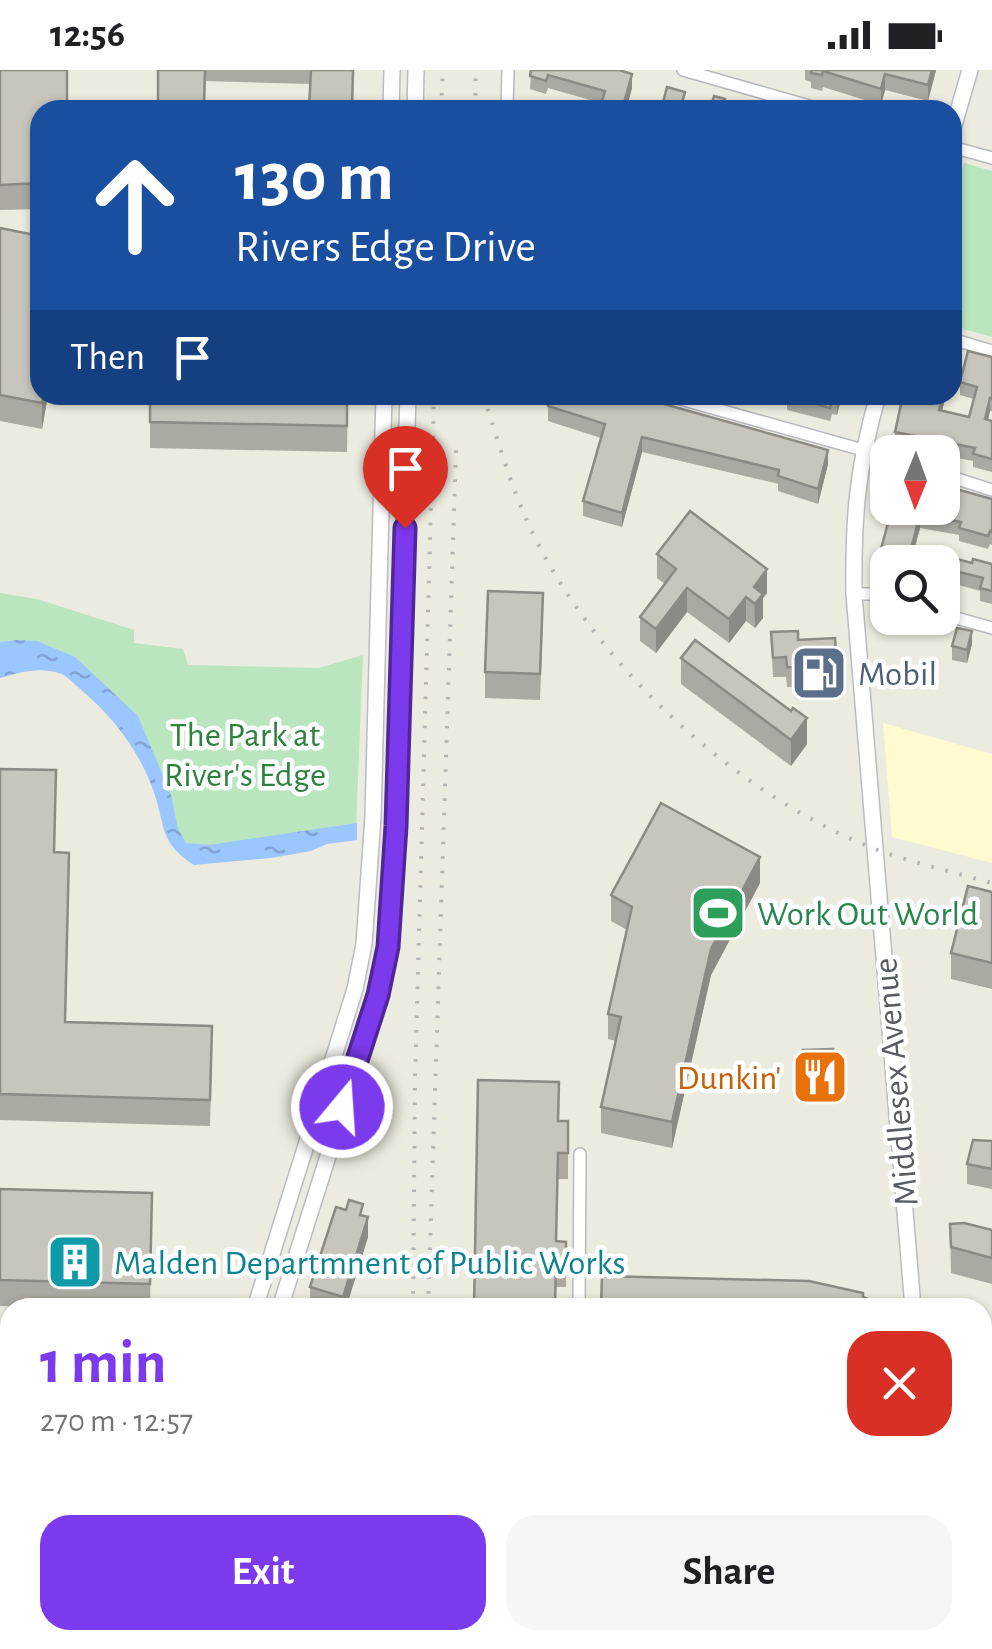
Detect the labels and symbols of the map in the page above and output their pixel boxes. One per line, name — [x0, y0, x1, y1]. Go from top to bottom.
pin — [363, 426, 448, 529]
north arrow — [870, 435, 960, 525]
fuel station icon: Mobil — [789, 643, 849, 703]
place label: Mobil — [858, 657, 937, 692]
park label: The Park at River's Edge — [164, 718, 326, 793]
sports icon: Work Out World — [688, 883, 748, 943]
place label: Work Out World — [757, 897, 978, 932]
street label: Middlesex Avenue — [868, 956, 925, 1208]
restaurant icon: Dunkin' — [790, 1047, 850, 1107]
position arrow — [290, 1055, 394, 1159]
place label: Dunkin' — [677, 1061, 781, 1096]
building icon: Malden Departmnent of Public Works — [45, 1232, 105, 1292]
place label: Malden Departmnent of Public Works — [114, 1246, 625, 1281]

